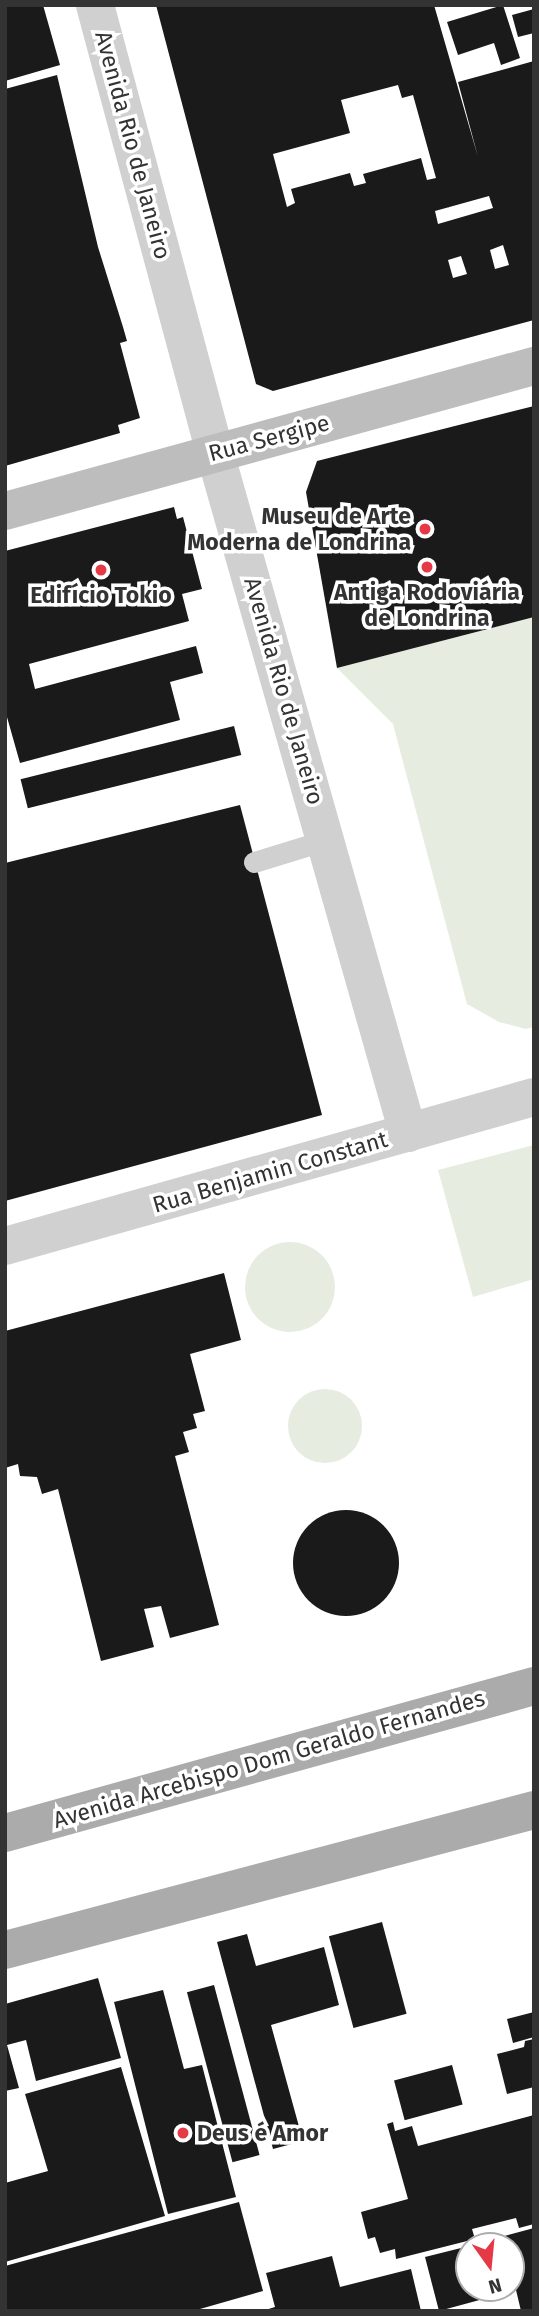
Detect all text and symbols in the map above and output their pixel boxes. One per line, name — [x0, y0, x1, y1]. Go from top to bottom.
street label: Avenida Rio de Janeiro — [89, 28, 177, 262]
street label: Rua Sergipe — [205, 409, 333, 467]
place label: Museu de Arte Moderna de Londrina — [187, 502, 411, 556]
marker: Museu de Arte Moderna de Londrina — [417, 521, 433, 537]
marker: Antiga Rodoviária de Londrina — [419, 559, 435, 575]
marker: Edifício Tokio — [93, 562, 109, 578]
street label: Avenida Rio de Janeiro — [238, 574, 330, 808]
place label: Antiga Rodoviária de Londrina — [334, 578, 520, 632]
place label: Edifício Tokio — [30, 581, 172, 609]
street label: Rua Benjamin Constant — [149, 1125, 391, 1219]
street label: Avenida Arcebispo Dom Geraldo Fernandes — [50, 1684, 488, 1834]
place label: Deus é Amor — [197, 2119, 328, 2147]
marker: Deus é Amor — [175, 2125, 191, 2141]
north arrow — [455, 2232, 525, 2302]
text: N — [486, 2273, 504, 2299]

